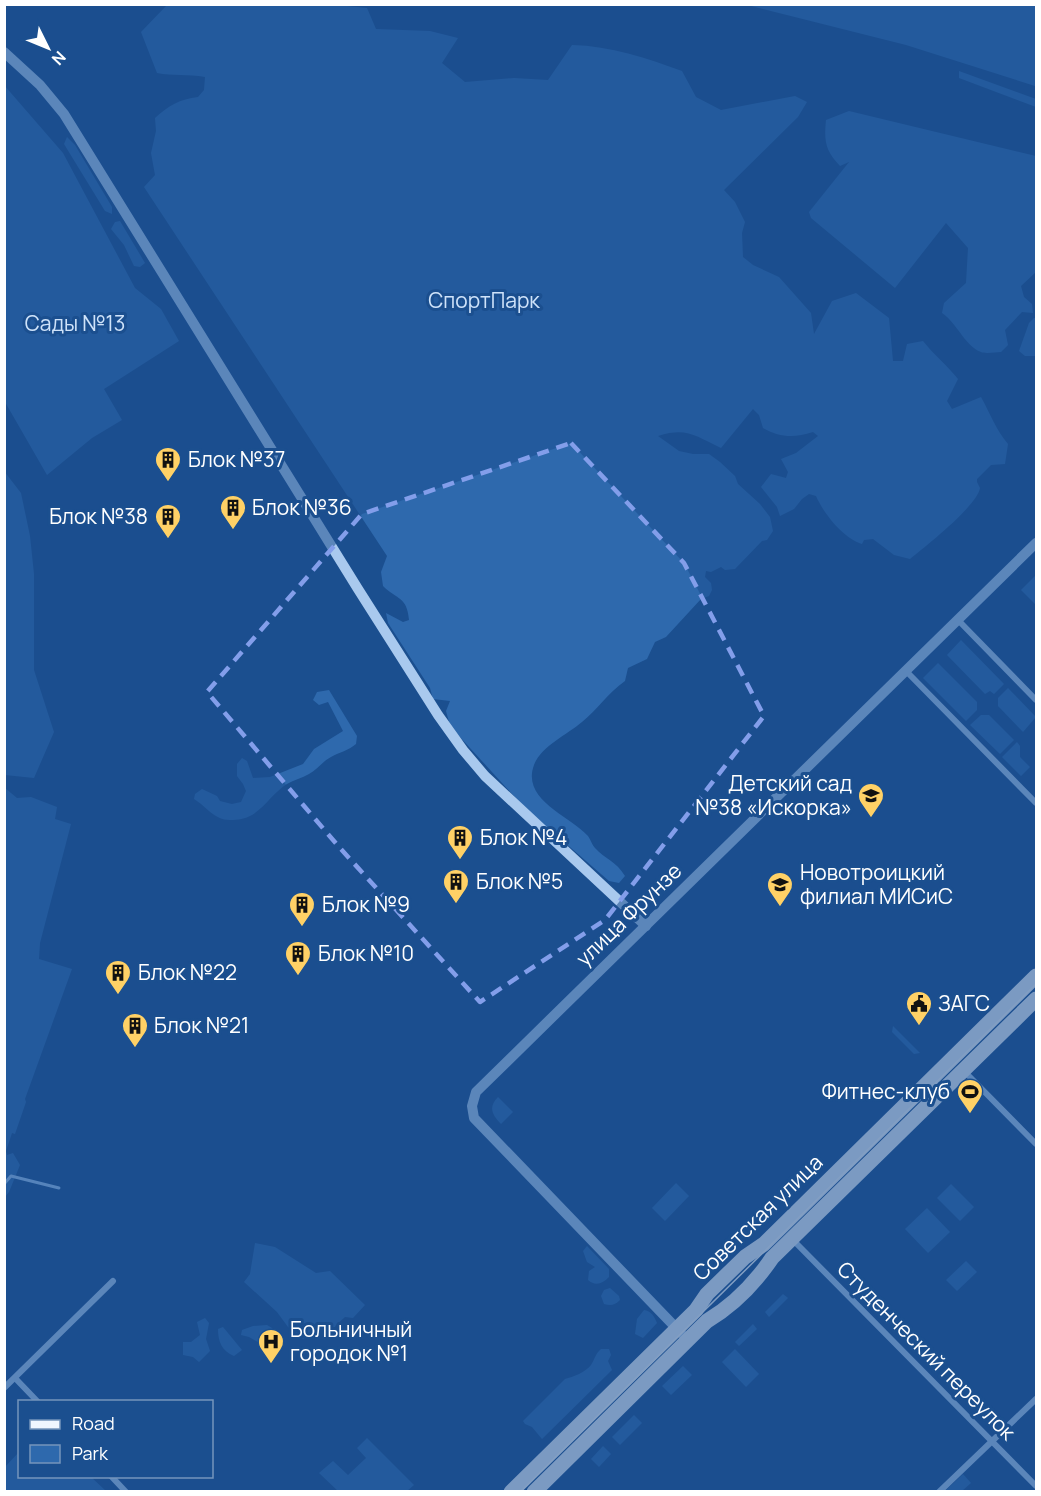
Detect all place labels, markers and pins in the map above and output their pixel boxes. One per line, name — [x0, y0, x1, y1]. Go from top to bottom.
building icon: Блок №37 — [153, 445, 183, 483]
place label: Блок №37 — [188, 445, 285, 473]
building icon: Блок №36 — [218, 493, 248, 531]
place label: Блок №36 — [252, 493, 352, 521]
place label: Блок №38 — [49, 502, 148, 530]
building icon: Блок №38 — [153, 502, 183, 540]
place label: Детский сад №38 «Искорка» — [695, 769, 852, 821]
school or university icon: Детский сад №38 «Искорка» — [856, 781, 886, 819]
building icon: Блок №4 — [445, 823, 475, 861]
place label: Блок №4 — [480, 823, 567, 851]
place label: Новотроицкий филиал МИСиС — [800, 858, 953, 910]
building icon: Блок №5 — [441, 867, 471, 905]
place label: Блок №5 — [476, 867, 563, 895]
school or university icon: Новотроицкий филиал МИСиС — [765, 870, 795, 908]
building icon: Блок №9 — [287, 890, 317, 928]
place label: Блок №9 — [322, 890, 410, 918]
building icon: Блок №10 — [283, 939, 313, 977]
place label: Блок №10 — [318, 939, 414, 967]
building icon: Блок №22 — [103, 958, 133, 996]
place label: Блок №22 — [138, 958, 237, 986]
public building icon: ЗАГС — [904, 989, 934, 1027]
place label: ЗАГС — [938, 989, 990, 1017]
building icon: Блок №21 — [120, 1011, 150, 1049]
place label: Блок №21 — [154, 1011, 249, 1039]
place label: Фитнес-клуб — [822, 1077, 950, 1105]
sports icon: Фитнес-клуб — [955, 1077, 985, 1115]
place label: Больничный городок №1 — [290, 1315, 412, 1367]
hospital icon: Больничный городок №1 — [256, 1327, 286, 1365]

